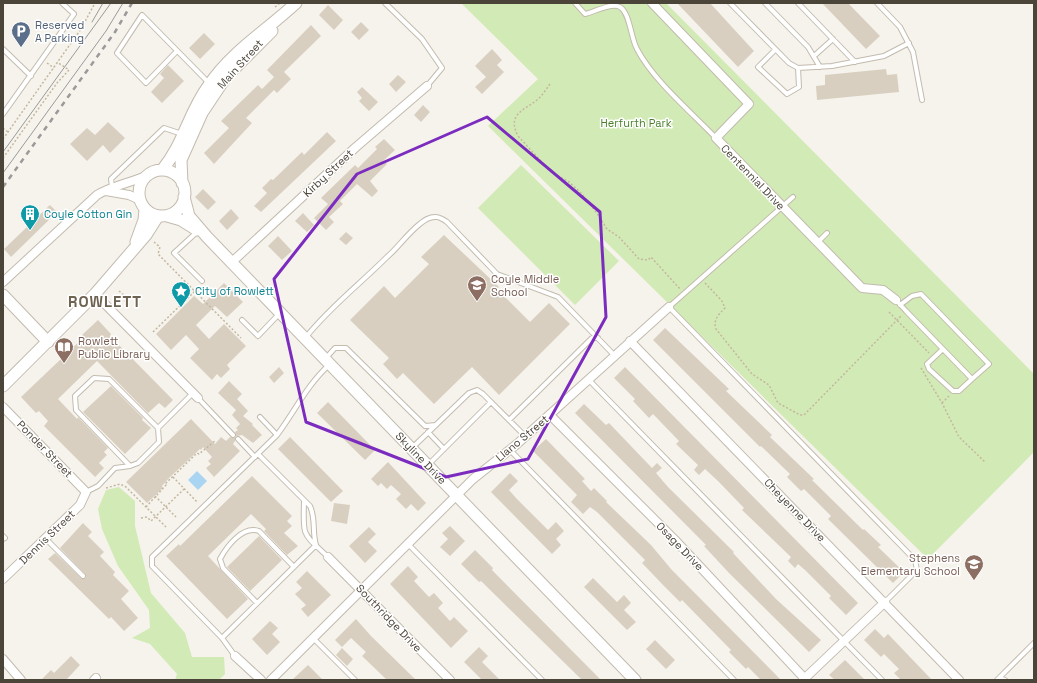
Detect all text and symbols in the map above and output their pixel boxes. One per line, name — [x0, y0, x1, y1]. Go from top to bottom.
place label: Reserved A Parking — [35, 18, 84, 45]
parking icon: Reserved A Parking — [10, 20, 32, 48]
street label: Main Street — [214, 36, 266, 92]
park label: Herfurth Park — [600, 116, 672, 130]
street label: Centennial Drive — [718, 141, 788, 213]
street label: Kirby Street — [300, 146, 356, 200]
building icon: Coyle Cotton Gin — [19, 203, 41, 231]
place label: Coyle Cotton Gin — [44, 207, 132, 221]
place label: Coyle Middle School — [491, 272, 559, 299]
school or university icon: Coyle Middle School — [466, 274, 488, 302]
place icon: City of Rowlett — [170, 280, 192, 308]
place label: City of Rowlett — [195, 284, 274, 298]
district label: ROWLETT — [68, 292, 142, 311]
place label: Rowlett Public Library — [78, 334, 150, 361]
library icon: Rowlett Public Library — [53, 336, 75, 364]
street label: Llano Street — [493, 412, 551, 464]
street label: Ponder Street — [14, 417, 76, 481]
street label: Skyline Drive — [393, 429, 449, 487]
street label: Cheyenne Drive — [761, 475, 829, 545]
street label: Dennis Street — [16, 507, 78, 567]
street label: Osage Drive — [653, 519, 707, 573]
place label: Stephens Elementary School — [861, 551, 960, 578]
school or university icon: Stephens Elementary School — [963, 553, 985, 581]
street label: Southridge Drive — [353, 581, 425, 655]

